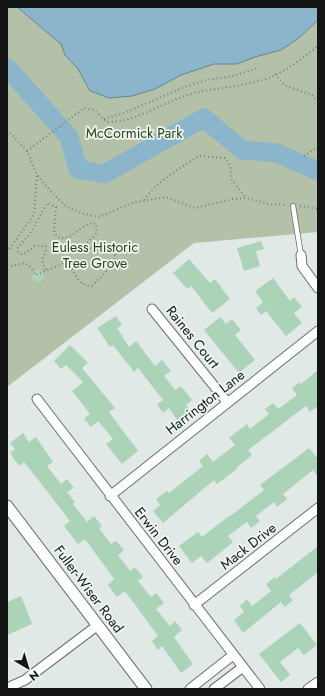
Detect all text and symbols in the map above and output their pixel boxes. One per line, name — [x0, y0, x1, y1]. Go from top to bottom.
park label: McCormick Park — [86, 123, 183, 143]
park label: Euless Historic Tree Grove — [52, 237, 138, 273]
street label: Raines Court — [162, 301, 225, 373]
street label: Harrington Lane — [161, 365, 249, 439]
street label: Erwin Drive — [130, 503, 188, 569]
street label: Mack Drive — [216, 518, 280, 574]
street label: Fuller-Wiser Road — [49, 541, 129, 637]
north arrow — [8, 648, 48, 688]
text: N — [26, 667, 43, 685]

